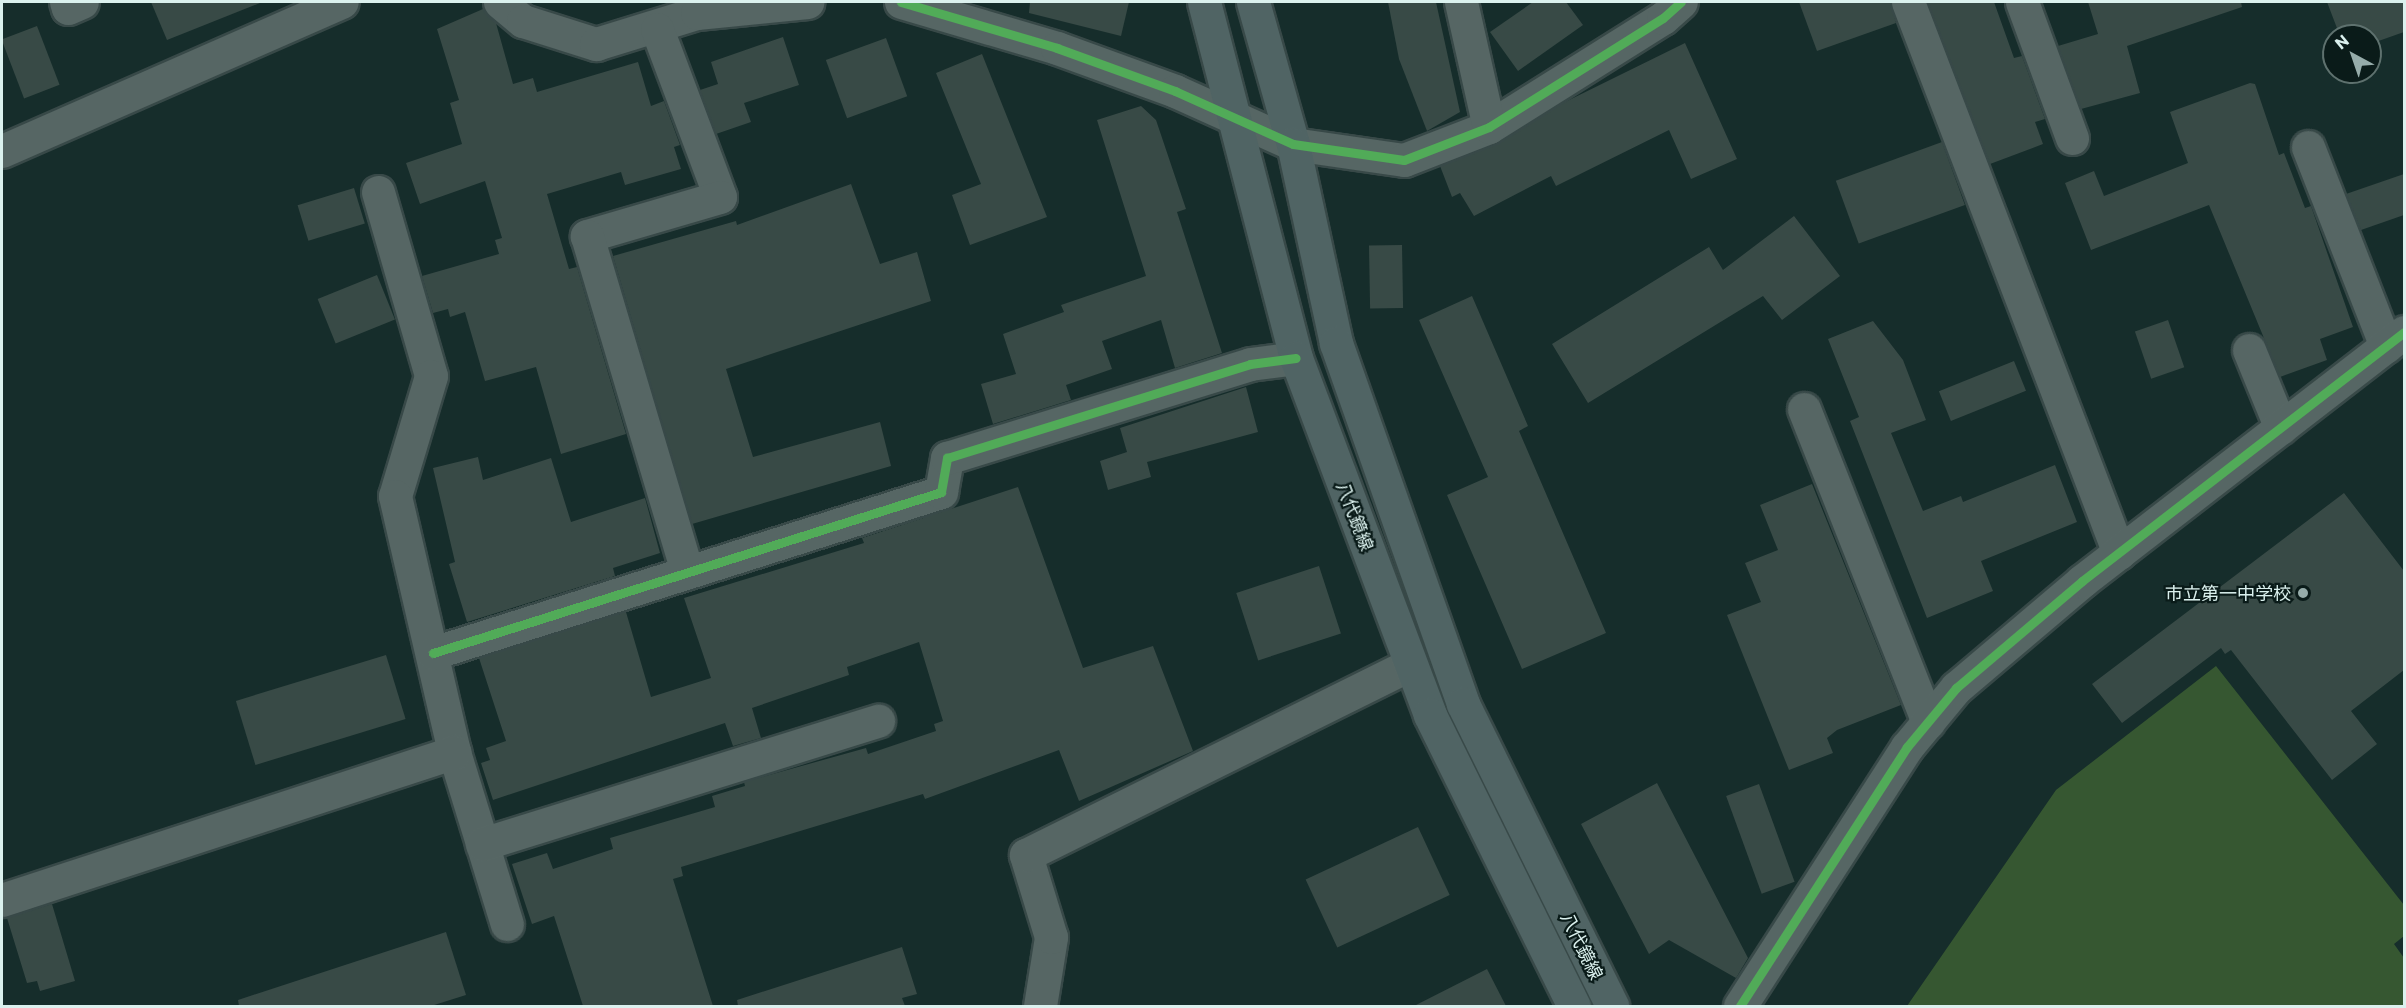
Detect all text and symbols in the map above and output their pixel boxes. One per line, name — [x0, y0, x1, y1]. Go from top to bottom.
north arrow — [2322, 24, 2382, 84]
text: N — [2331, 30, 2352, 52]
street label: 八代鏡線 — [1332, 479, 1378, 553]
place label: 市立第一中学校 — [2165, 582, 2291, 604]
marker: 市立第一中学校 — [2296, 586, 2310, 600]
street label: 八代鏡線 — [1557, 909, 1607, 983]

